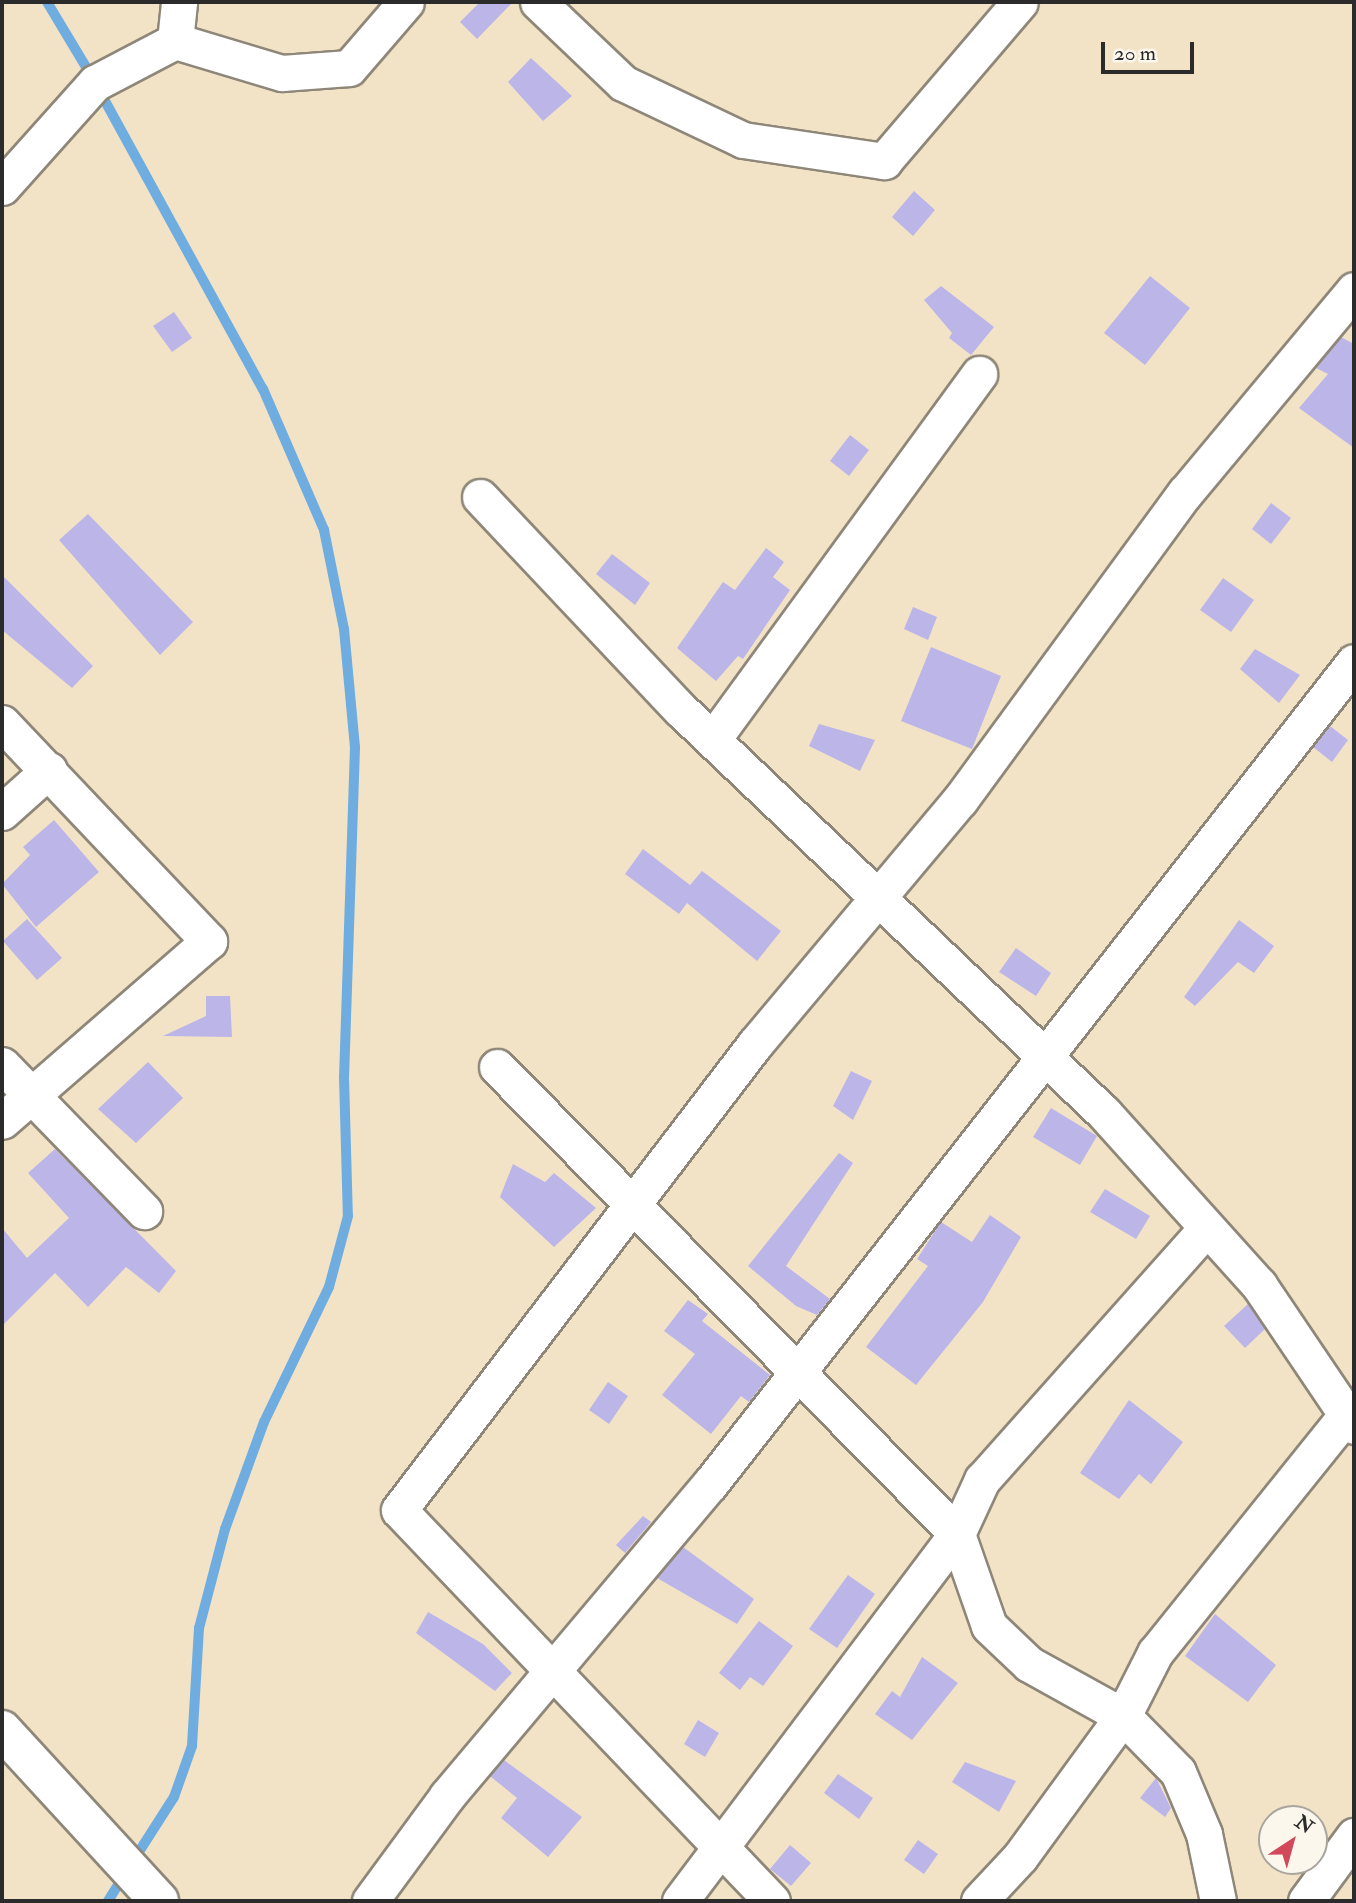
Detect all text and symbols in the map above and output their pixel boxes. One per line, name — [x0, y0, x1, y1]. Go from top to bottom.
scale bar — [1104, 28, 1197, 72]
text: 20 m — [1114, 40, 1156, 67]
north arrow — [1258, 1805, 1328, 1875]
text: N — [1290, 1810, 1318, 1839]

